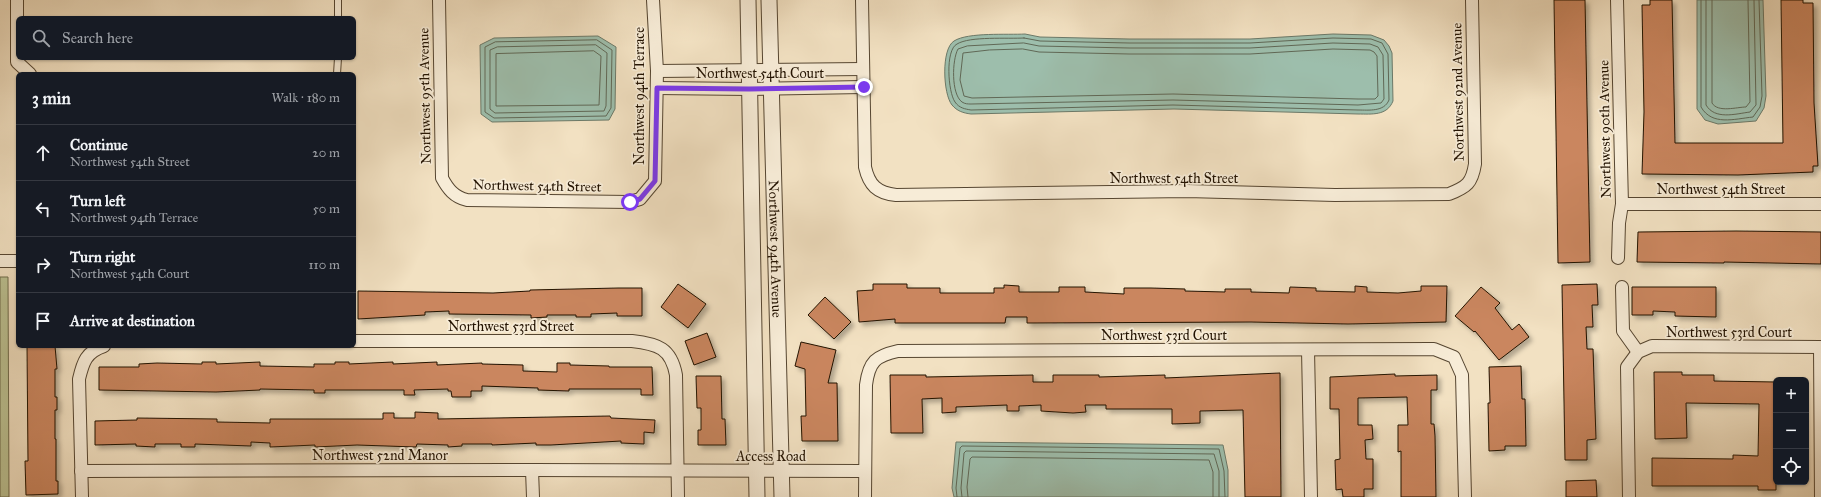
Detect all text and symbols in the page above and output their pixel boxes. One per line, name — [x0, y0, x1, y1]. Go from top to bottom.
search box — [16, 16, 356, 60]
street label: Northwest 92nd Avenue — [1448, 22, 1468, 161]
icon: search — [30, 27, 52, 49]
street label: Northwest 94th Terrace — [631, 27, 648, 165]
street label: Northwest 95th Avenue — [415, 28, 435, 164]
text: Search here — [62, 29, 133, 47]
street label: Northwest 90th Avenue — [1595, 60, 1615, 198]
street label: Northwest 54th Court — [696, 65, 824, 82]
route end — [855, 78, 873, 96]
text: 3 min — [32, 88, 71, 109]
text: Walk · 180 m — [271, 90, 340, 106]
text: Continue — [70, 136, 128, 154]
icon: ahead — [32, 142, 54, 164]
text: 20 m — [312, 145, 340, 161]
text: Northwest 54th Street — [70, 154, 190, 170]
street label: Northwest 54th Street — [1109, 170, 1239, 187]
street label: Northwest 54th Street — [472, 176, 602, 196]
street label: Northwest 94th Avenue — [765, 180, 786, 318]
street label: Northwest 54th Street — [1656, 181, 1786, 198]
text: Turn left — [70, 192, 126, 210]
route start — [621, 193, 639, 211]
icon: left — [32, 198, 54, 220]
text: 50 m — [313, 201, 340, 217]
text: Northwest 94th Terrace — [70, 210, 198, 226]
text: Turn right — [70, 248, 135, 266]
icon: right — [32, 254, 54, 276]
text: 110 m — [308, 257, 340, 273]
text: Northwest 54th Court — [70, 266, 189, 282]
icon: arrive — [32, 310, 54, 332]
text: Arrive at destination — [70, 312, 195, 330]
street label: Northwest 53rd Street — [448, 318, 574, 335]
street label: Northwest 53rd Court — [1666, 324, 1792, 341]
street label: Northwest 53rd Court — [1101, 327, 1227, 344]
map controls — [1773, 377, 1809, 485]
button: + — [1773, 377, 1809, 413]
button: − — [1773, 413, 1809, 449]
street label: Northwest 52nd Manor — [312, 447, 449, 464]
street label: Access Road — [735, 448, 806, 465]
button: locate — [1773, 449, 1809, 485]

